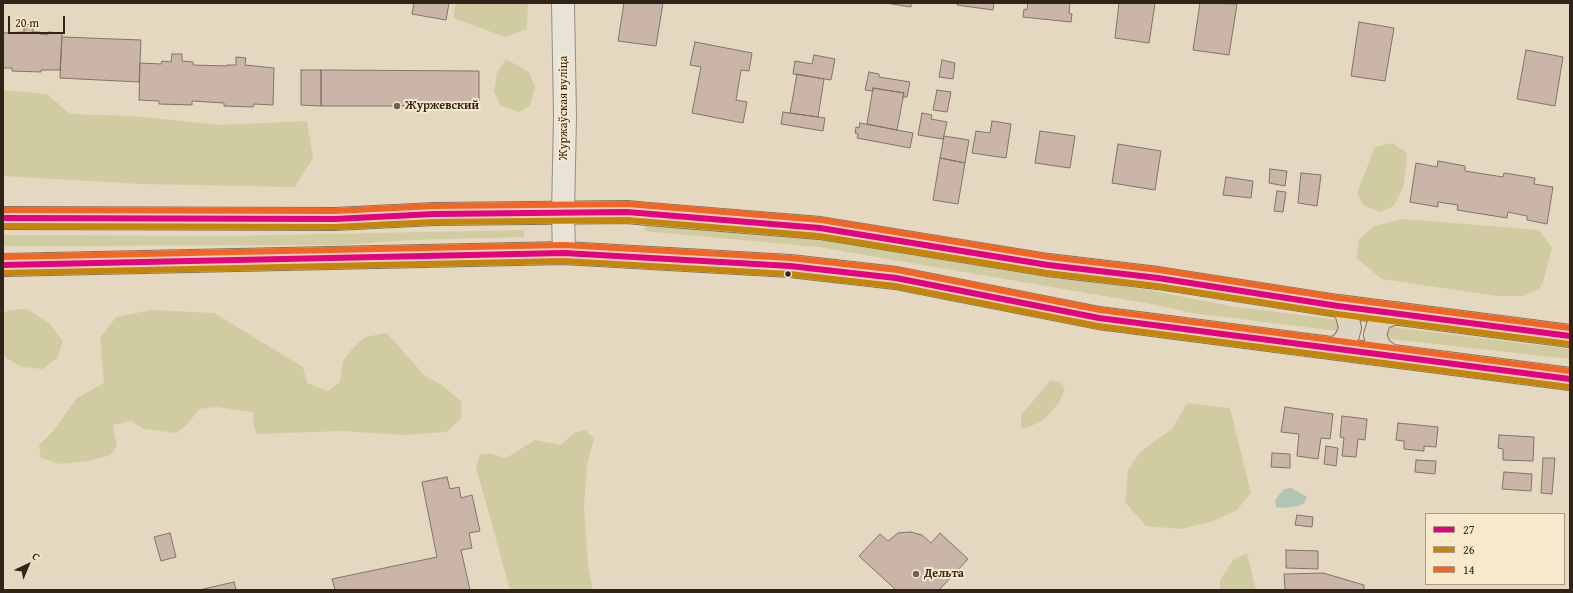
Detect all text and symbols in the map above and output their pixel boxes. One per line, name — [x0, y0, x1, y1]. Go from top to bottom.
scale bar — [10, 8, 67, 34]
text: 20 m — [15, 14, 39, 31]
street label: Журжаўская вуліца — [557, 56, 571, 160]
place label: Журжевский — [405, 99, 479, 113]
marker: Журжевский — [392, 101, 402, 111]
unlabelled marker — [783, 269, 793, 279]
legend — [1425, 513, 1565, 585]
text: 27 — [1463, 521, 1475, 538]
text: 26 — [1463, 541, 1475, 558]
north arrow — [8, 545, 48, 585]
text: С — [29, 548, 44, 564]
text: 14 — [1463, 561, 1475, 578]
place label: Дельта — [924, 567, 964, 581]
marker: Дельта — [911, 569, 921, 579]

